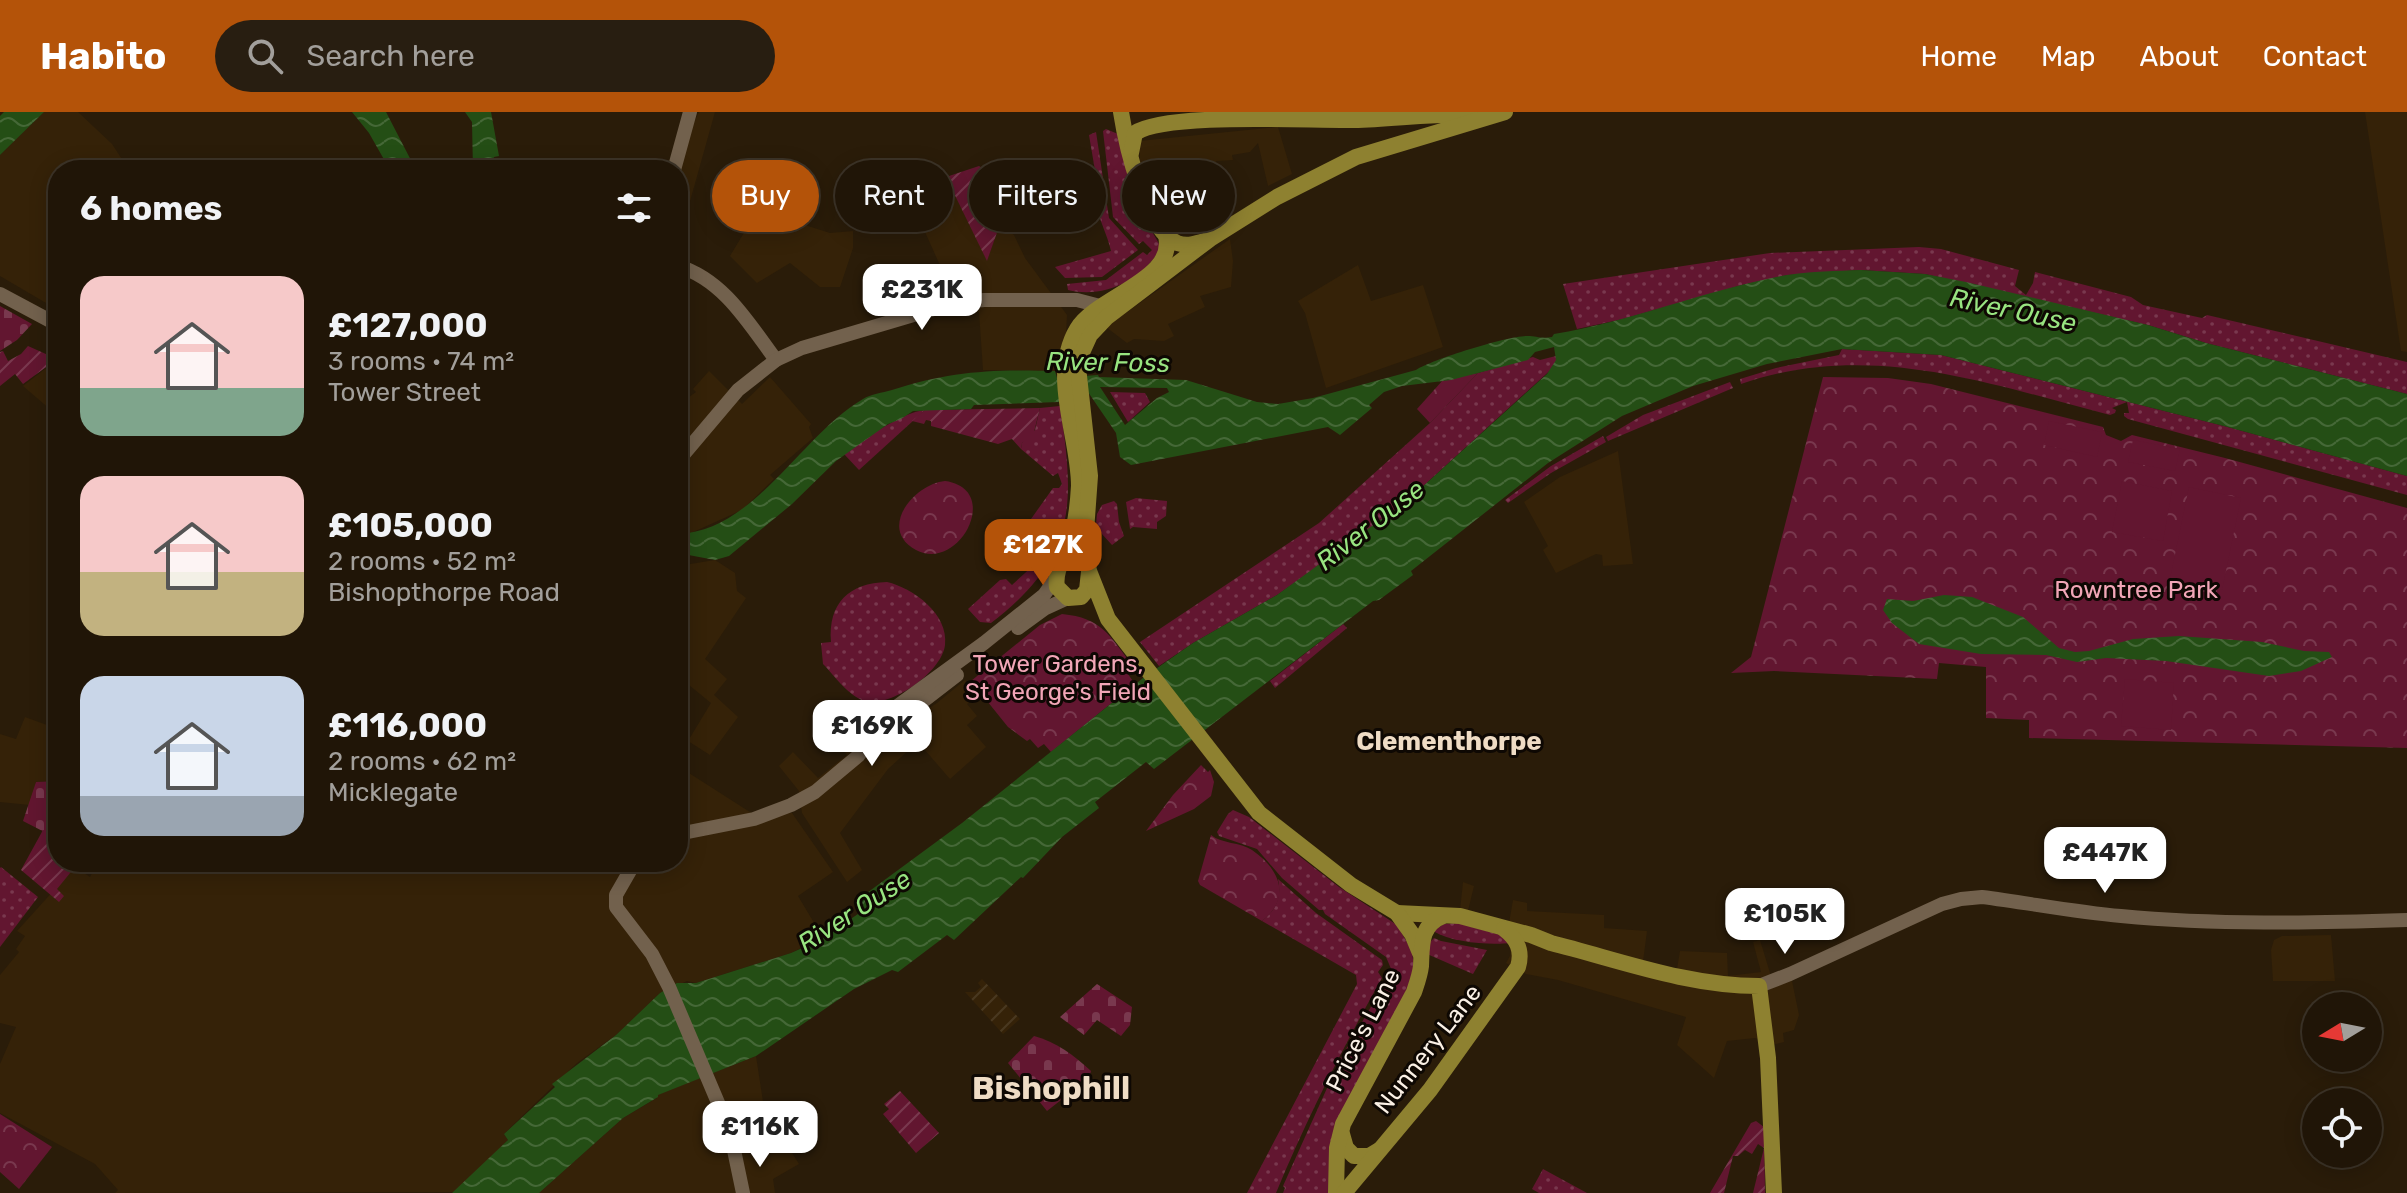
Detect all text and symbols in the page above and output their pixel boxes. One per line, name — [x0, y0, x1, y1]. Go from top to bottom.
search box — [215, 20, 775, 92]
text: Habito — [40, 33, 167, 79]
icon: search — [243, 34, 287, 78]
text: Search here — [307, 38, 475, 74]
text: Home — [1920, 40, 1997, 73]
text: Map — [2041, 40, 2095, 73]
text: About — [2139, 40, 2219, 73]
text: Contact — [2263, 40, 2367, 73]
chip: Buy — [712, 160, 819, 232]
chip: Rent — [835, 160, 953, 232]
chip: Filters — [969, 160, 1106, 232]
chip: New — [1122, 160, 1235, 232]
icon: filters — [612, 186, 656, 230]
text: 6 homes — [80, 188, 222, 229]
pin: £231K — [866, 264, 978, 332]
text: £231K — [881, 274, 963, 305]
water label: River Ouse — [1947, 282, 2080, 339]
text: £127,000 — [328, 305, 488, 346]
icon: home — [144, 308, 240, 404]
text: 3 rooms · 74 m² — [328, 346, 514, 377]
water label: River Foss — [1046, 346, 1170, 379]
text: Tower Street — [328, 377, 481, 408]
water label: River Ouse — [1310, 473, 1431, 577]
text: £105,000 — [328, 505, 493, 546]
icon: home — [144, 508, 240, 604]
pin: £127K — [987, 519, 1099, 587]
text: £127K — [1003, 529, 1083, 560]
text: 2 rooms · 52 m² — [328, 546, 516, 577]
park label: Rowntree Park — [2054, 576, 2218, 604]
text: Bishopthorpe Road — [328, 577, 560, 608]
park label: Tower Gardens, St George's Field — [965, 650, 1151, 706]
pin: £169K — [816, 700, 928, 768]
text: £116,000 — [328, 705, 487, 746]
icon: home — [144, 708, 240, 804]
text: £169K — [831, 710, 913, 741]
district label: Clementhorpe — [1356, 726, 1542, 757]
text: 2 rooms · 62 m² — [328, 746, 516, 777]
text: Micklegate — [328, 777, 458, 808]
pin: £447K — [2049, 827, 2161, 895]
text: £447K — [2062, 837, 2148, 868]
water label: River Ouse — [792, 863, 917, 959]
pin: £105K — [1729, 888, 1841, 956]
text: £105K — [1743, 898, 1827, 929]
street label: Price's Lane — [1320, 964, 1406, 1096]
street label: Nunnery Lane — [1369, 979, 1487, 1119]
north arrow — [2302, 992, 2382, 1072]
map controls — [2302, 992, 2382, 1168]
district label: Bishophill — [972, 1069, 1130, 1107]
button: locate — [2302, 1088, 2382, 1168]
pin: £116K — [704, 1101, 816, 1169]
text: £116K — [721, 1111, 799, 1142]

